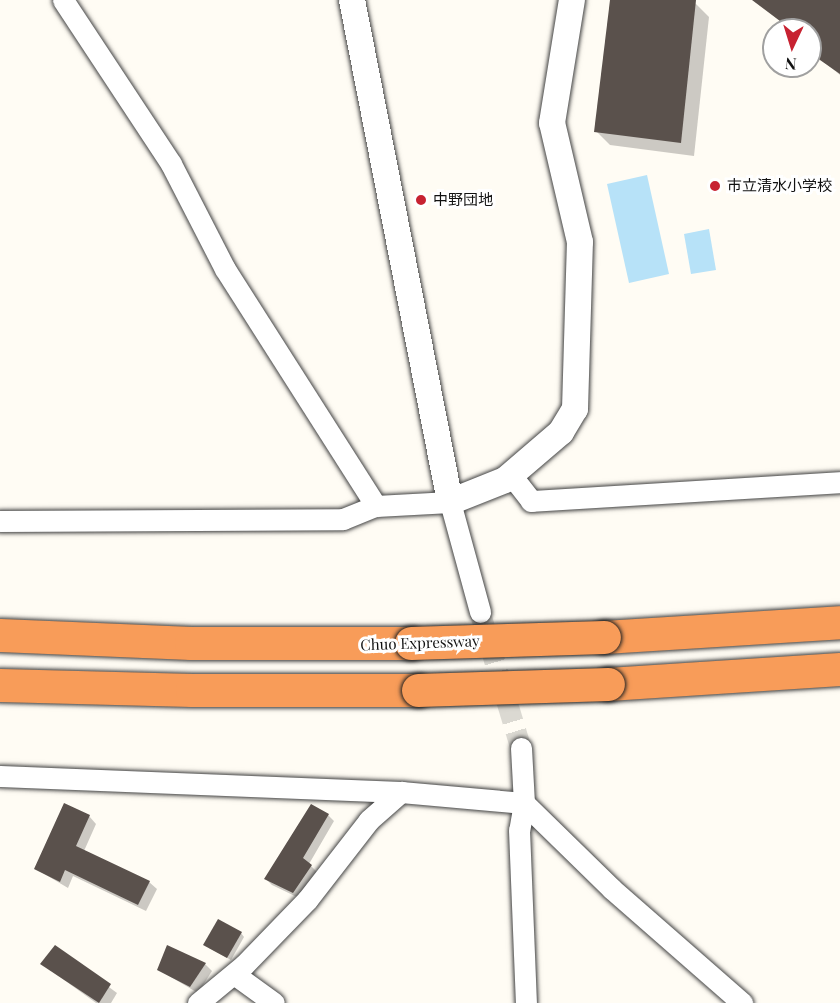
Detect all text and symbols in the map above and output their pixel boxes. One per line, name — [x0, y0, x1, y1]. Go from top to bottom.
north arrow — [762, 18, 822, 78]
text: N — [784, 54, 797, 75]
place label: 市立清水小学校 — [727, 177, 832, 195]
marker: 市立清水小学校 — [708, 179, 722, 193]
place label: 中野団地 — [433, 191, 493, 209]
marker: 中野団地 — [414, 193, 428, 207]
street label: Chuo Expressway — [360, 632, 480, 654]

